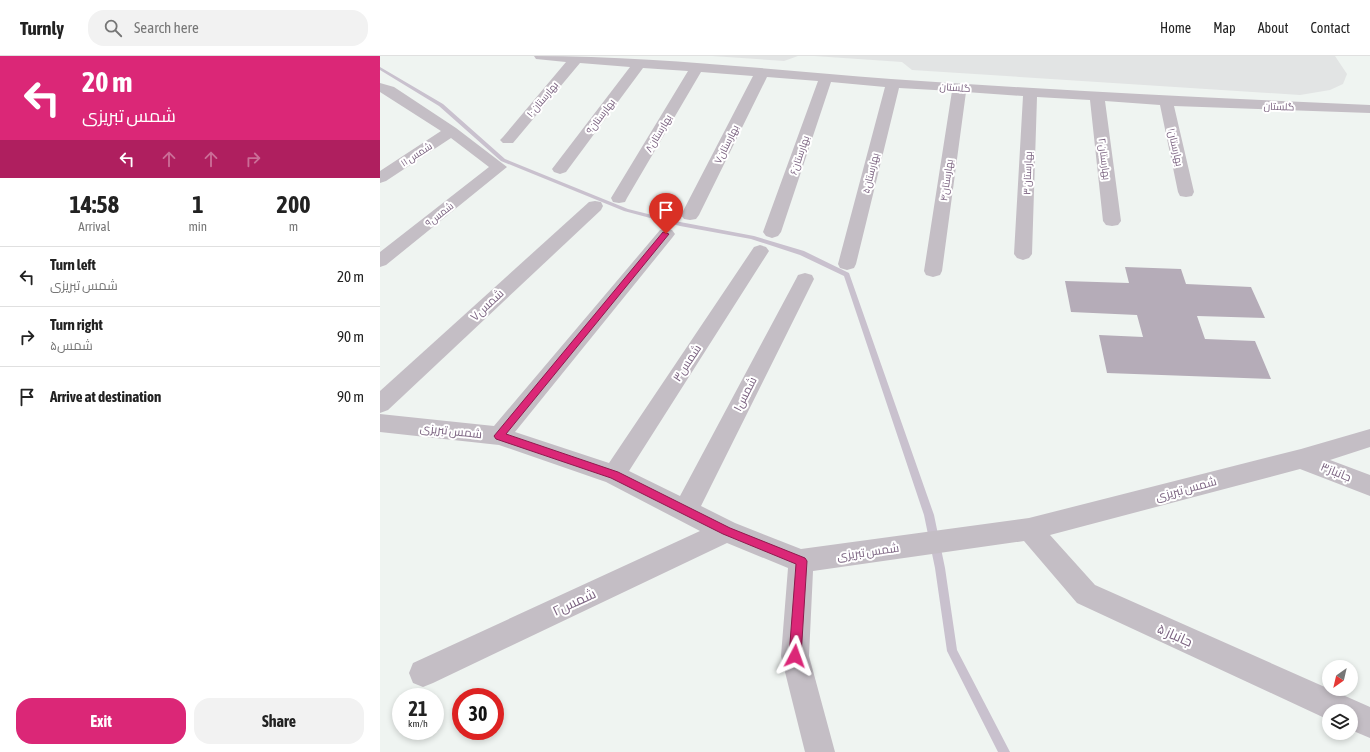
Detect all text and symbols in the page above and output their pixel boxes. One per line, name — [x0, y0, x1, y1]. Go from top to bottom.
search box — [88, 10, 368, 46]
text: Turnly — [20, 17, 64, 39]
icon: search — [102, 17, 124, 39]
text: Search here — [134, 19, 199, 36]
text: Home — [1160, 20, 1191, 36]
text: Map — [1213, 20, 1236, 36]
text: About — [1258, 20, 1289, 36]
text: Contact — [1311, 20, 1350, 36]
text: 20 m — [82, 66, 132, 98]
icon: left — [16, 72, 68, 124]
street label: بهارستان ۱۰ — [524, 79, 561, 120]
street label: گلستان — [939, 81, 971, 95]
street label: بهارستان۹ — [584, 97, 618, 137]
street label: گلستان — [1263, 100, 1295, 114]
text: شمس تبریزی — [82, 105, 176, 126]
street label: بهارستان۸ — [643, 112, 675, 155]
street label: بهارستان۷ — [712, 123, 742, 166]
street label: بهارستان۱ — [1165, 127, 1185, 167]
street label: بهارستان۶ — [788, 134, 812, 176]
street label: بهارستان ۲ — [1095, 137, 1113, 181]
street label: شمس ۱۱ — [399, 140, 435, 169]
icon: left — [116, 148, 138, 170]
icon: ahead — [158, 148, 180, 170]
icon: ahead — [200, 148, 222, 170]
icon: right — [242, 148, 264, 170]
street label: بهارستان ۳ — [1021, 151, 1035, 195]
street label: بهارستان۵ — [860, 152, 882, 195]
street label: بهارستان۴ — [938, 158, 956, 202]
text: 14:58 — [70, 191, 119, 218]
text: 1 — [192, 191, 203, 218]
text: 200 — [277, 191, 310, 218]
pin — [649, 193, 683, 234]
icon: arrive — [655, 199, 677, 221]
street label: شمس۹ — [423, 200, 456, 230]
text: Arrival — [78, 219, 110, 234]
text: min — [188, 219, 207, 234]
text: m — [289, 219, 298, 234]
text: Turn left — [50, 256, 96, 273]
icon: left — [16, 266, 38, 288]
text: 20 m — [337, 268, 364, 285]
text: شمس تبریزی — [50, 278, 118, 293]
street label: شمس۷ — [467, 286, 507, 324]
text: Turn right — [50, 316, 103, 333]
icon: right — [16, 326, 38, 348]
text: 90 m — [337, 328, 364, 345]
text: شمس۵ — [50, 338, 93, 353]
street label: شمس۳ — [670, 342, 704, 384]
street label: شمس۱ — [730, 374, 760, 414]
icon: arrive — [16, 386, 38, 408]
text: Arrive at destination — [50, 388, 161, 405]
text: 90 m — [337, 388, 364, 405]
street label: شمس تبریزی — [419, 421, 483, 441]
street label: جانباز۳ — [1319, 460, 1353, 484]
street label: شمس تبریزی — [1154, 474, 1218, 504]
street label: شمس تبریزی — [836, 541, 900, 563]
street label: شمس۲ — [550, 585, 598, 619]
street label: جانباز ۵ — [1155, 620, 1195, 650]
position arrow — [774, 635, 816, 677]
north arrow — [1322, 660, 1358, 696]
map controls — [1322, 660, 1358, 740]
speed limit sign: 30 — [452, 688, 504, 740]
text: 21 — [409, 697, 427, 720]
button: Exit — [16, 698, 186, 744]
button: Share — [194, 698, 364, 744]
button: layers — [1322, 704, 1358, 740]
text: km/h — [408, 718, 428, 729]

